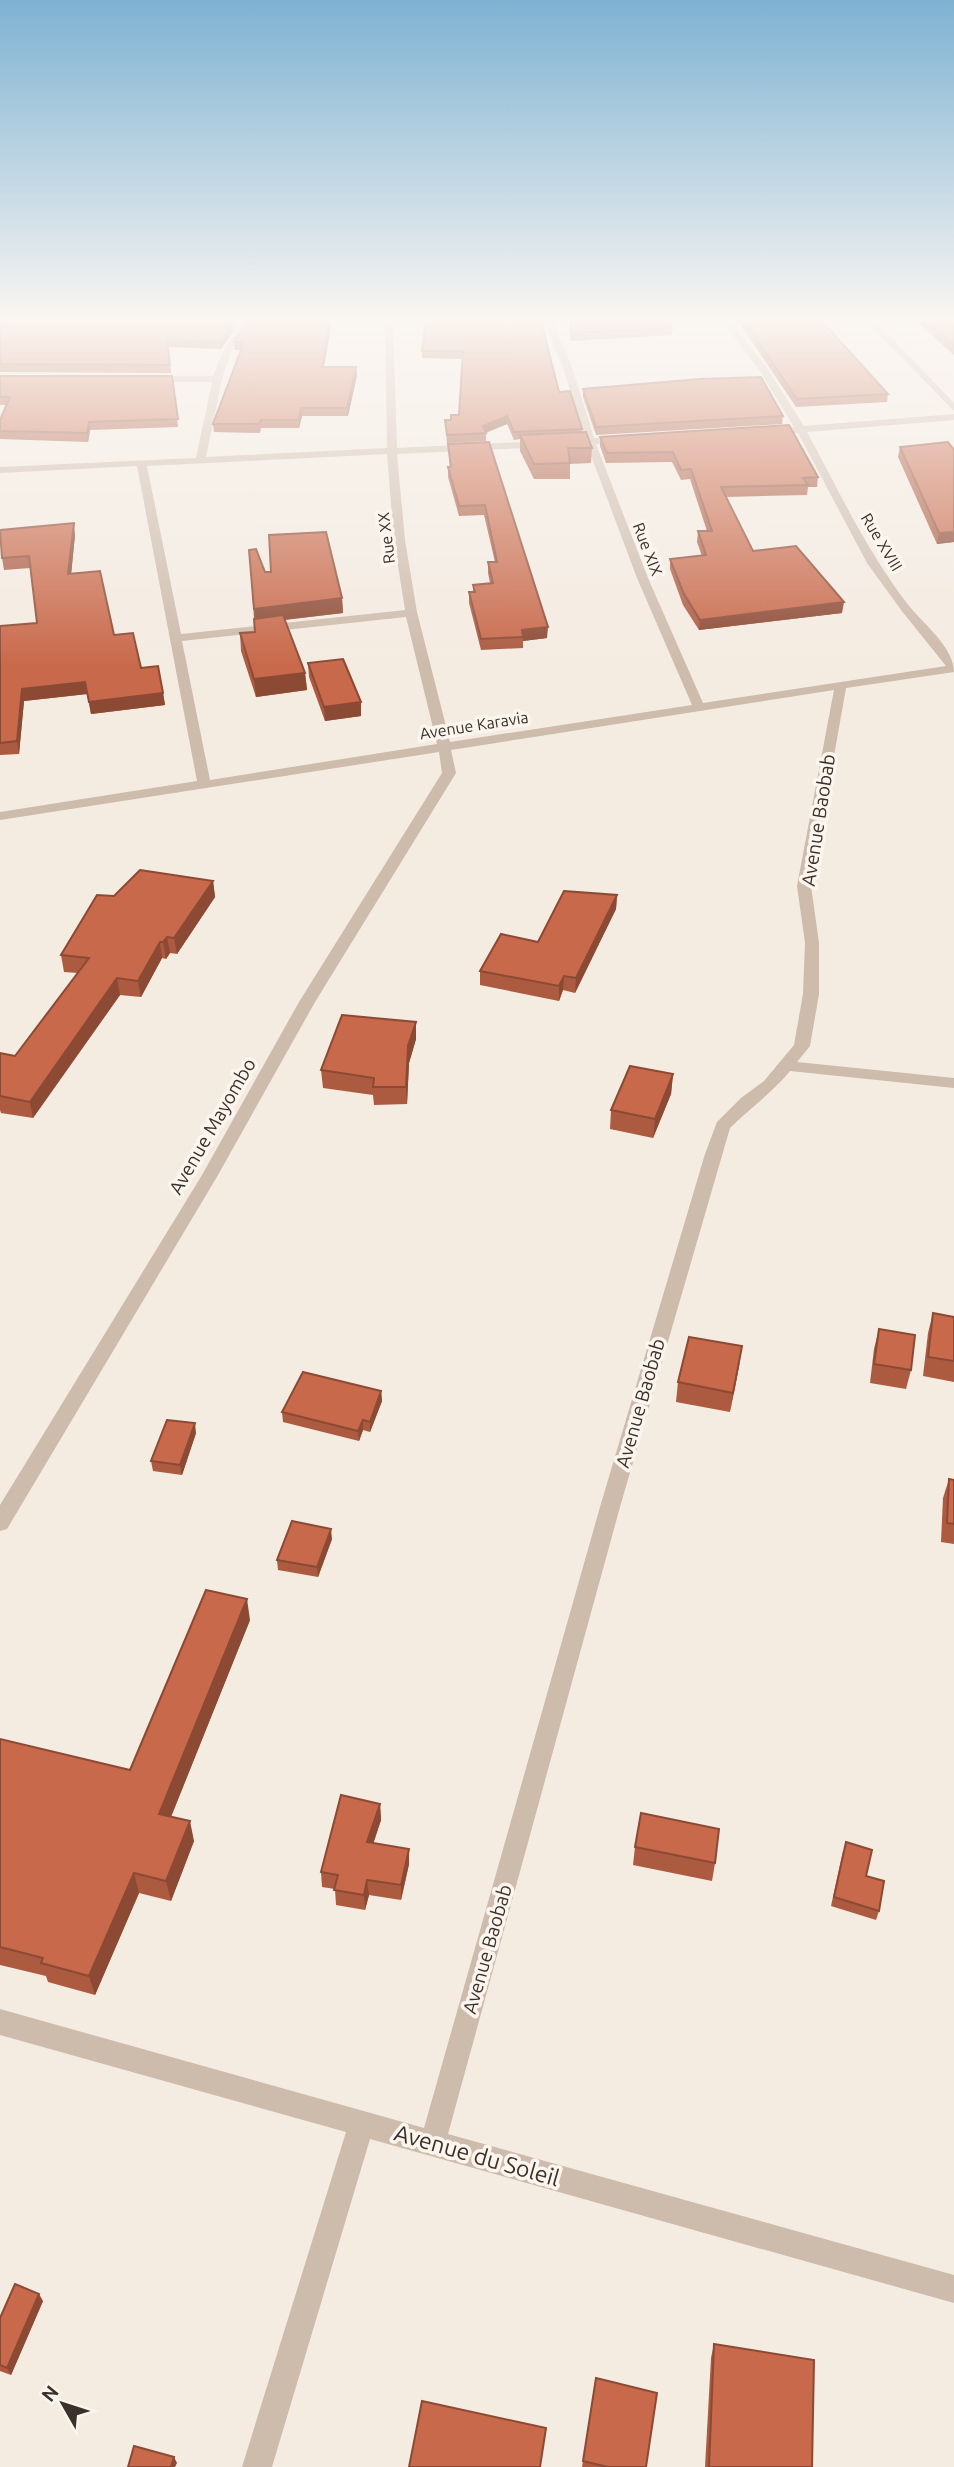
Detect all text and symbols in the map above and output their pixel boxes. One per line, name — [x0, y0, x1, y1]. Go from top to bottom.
street label: Rue XVIII — [858, 510, 906, 574]
street label: Rue XX — [374, 511, 398, 565]
street label: Rue XIX — [630, 520, 666, 578]
street label: Avenue Karavia — [418, 708, 530, 742]
street label: Avenue Baobab — [797, 752, 839, 888]
street label: Avenue Mayombo — [164, 1054, 260, 1198]
street label: Avenue Baobab — [611, 1336, 669, 1470]
street label: Avenue Baobab — [458, 1882, 516, 2016]
street label: Avenue du Soleil — [392, 2119, 562, 2191]
north arrow — [28, 2369, 98, 2439]
text: N — [37, 2381, 63, 2406]

